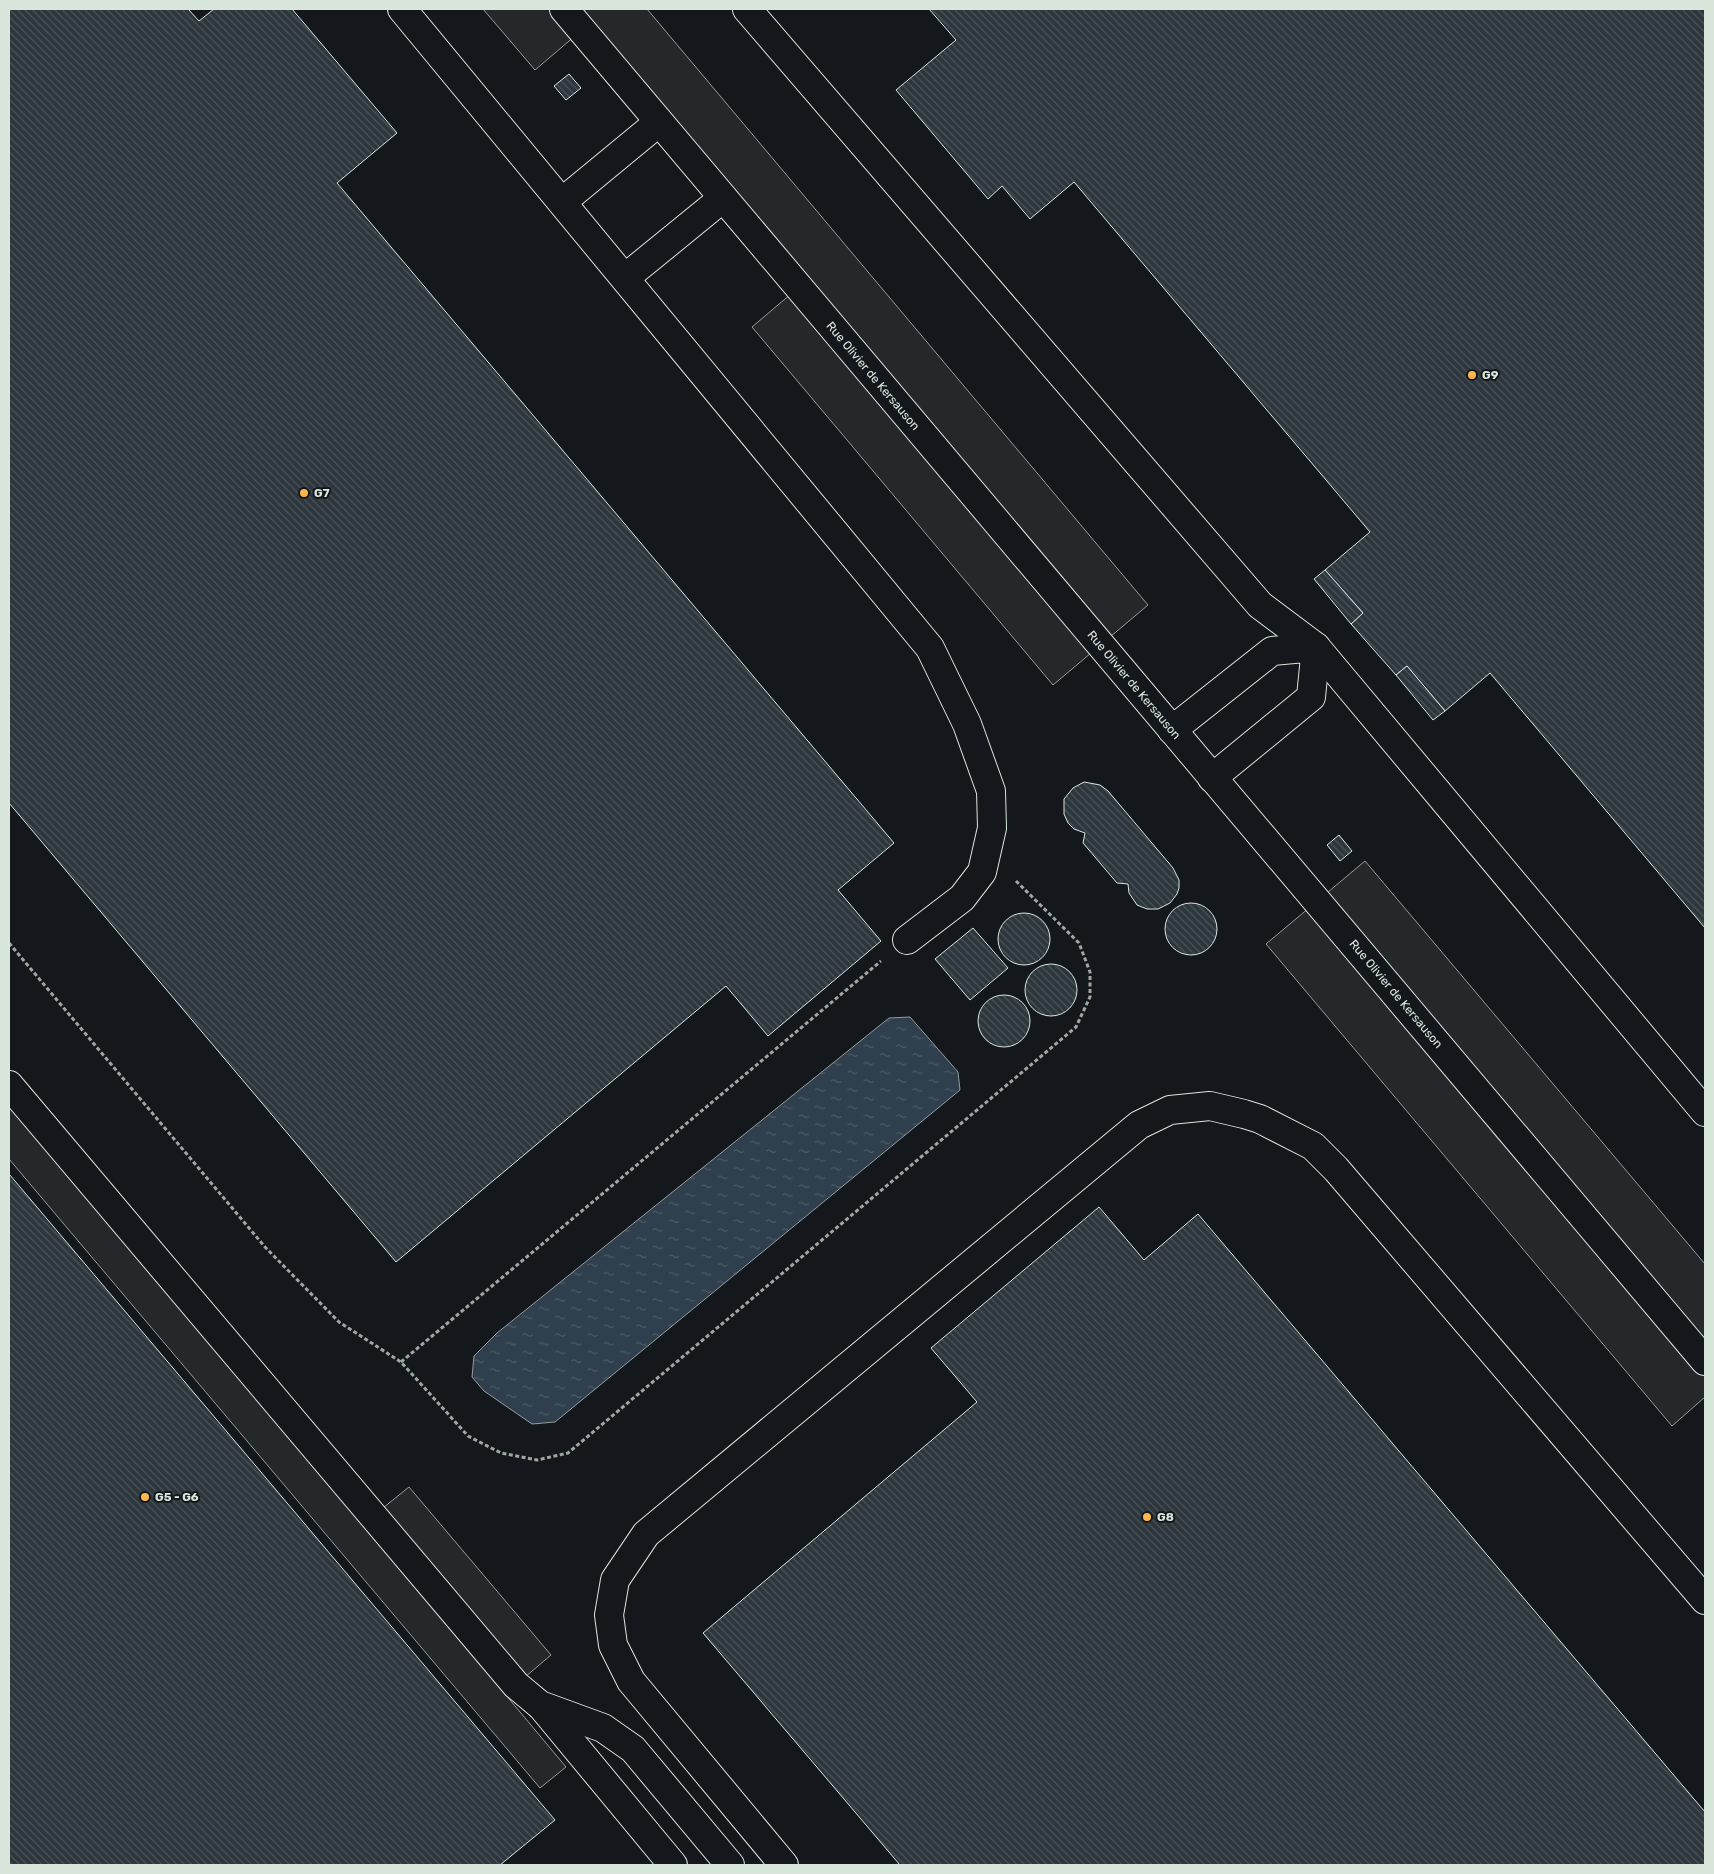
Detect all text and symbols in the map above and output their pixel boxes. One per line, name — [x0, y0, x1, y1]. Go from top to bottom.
street label: Rue Olivier de Kersauson — [823, 319, 923, 433]
place label: G9 — [1482, 368, 1499, 382]
marker: G9 — [1466, 369, 1478, 381]
place label: G7 — [314, 486, 330, 500]
marker: G7 — [298, 487, 310, 499]
street label: Rue Olivier de Kersauson — [1084, 628, 1184, 742]
street label: Rue Olivier de Kersauson — [1346, 937, 1446, 1051]
place label: G5 - G6 — [155, 1490, 199, 1504]
marker: G5 - G6 — [139, 1491, 151, 1503]
place label: G8 — [1157, 1510, 1174, 1524]
marker: G8 — [1141, 1511, 1153, 1523]

